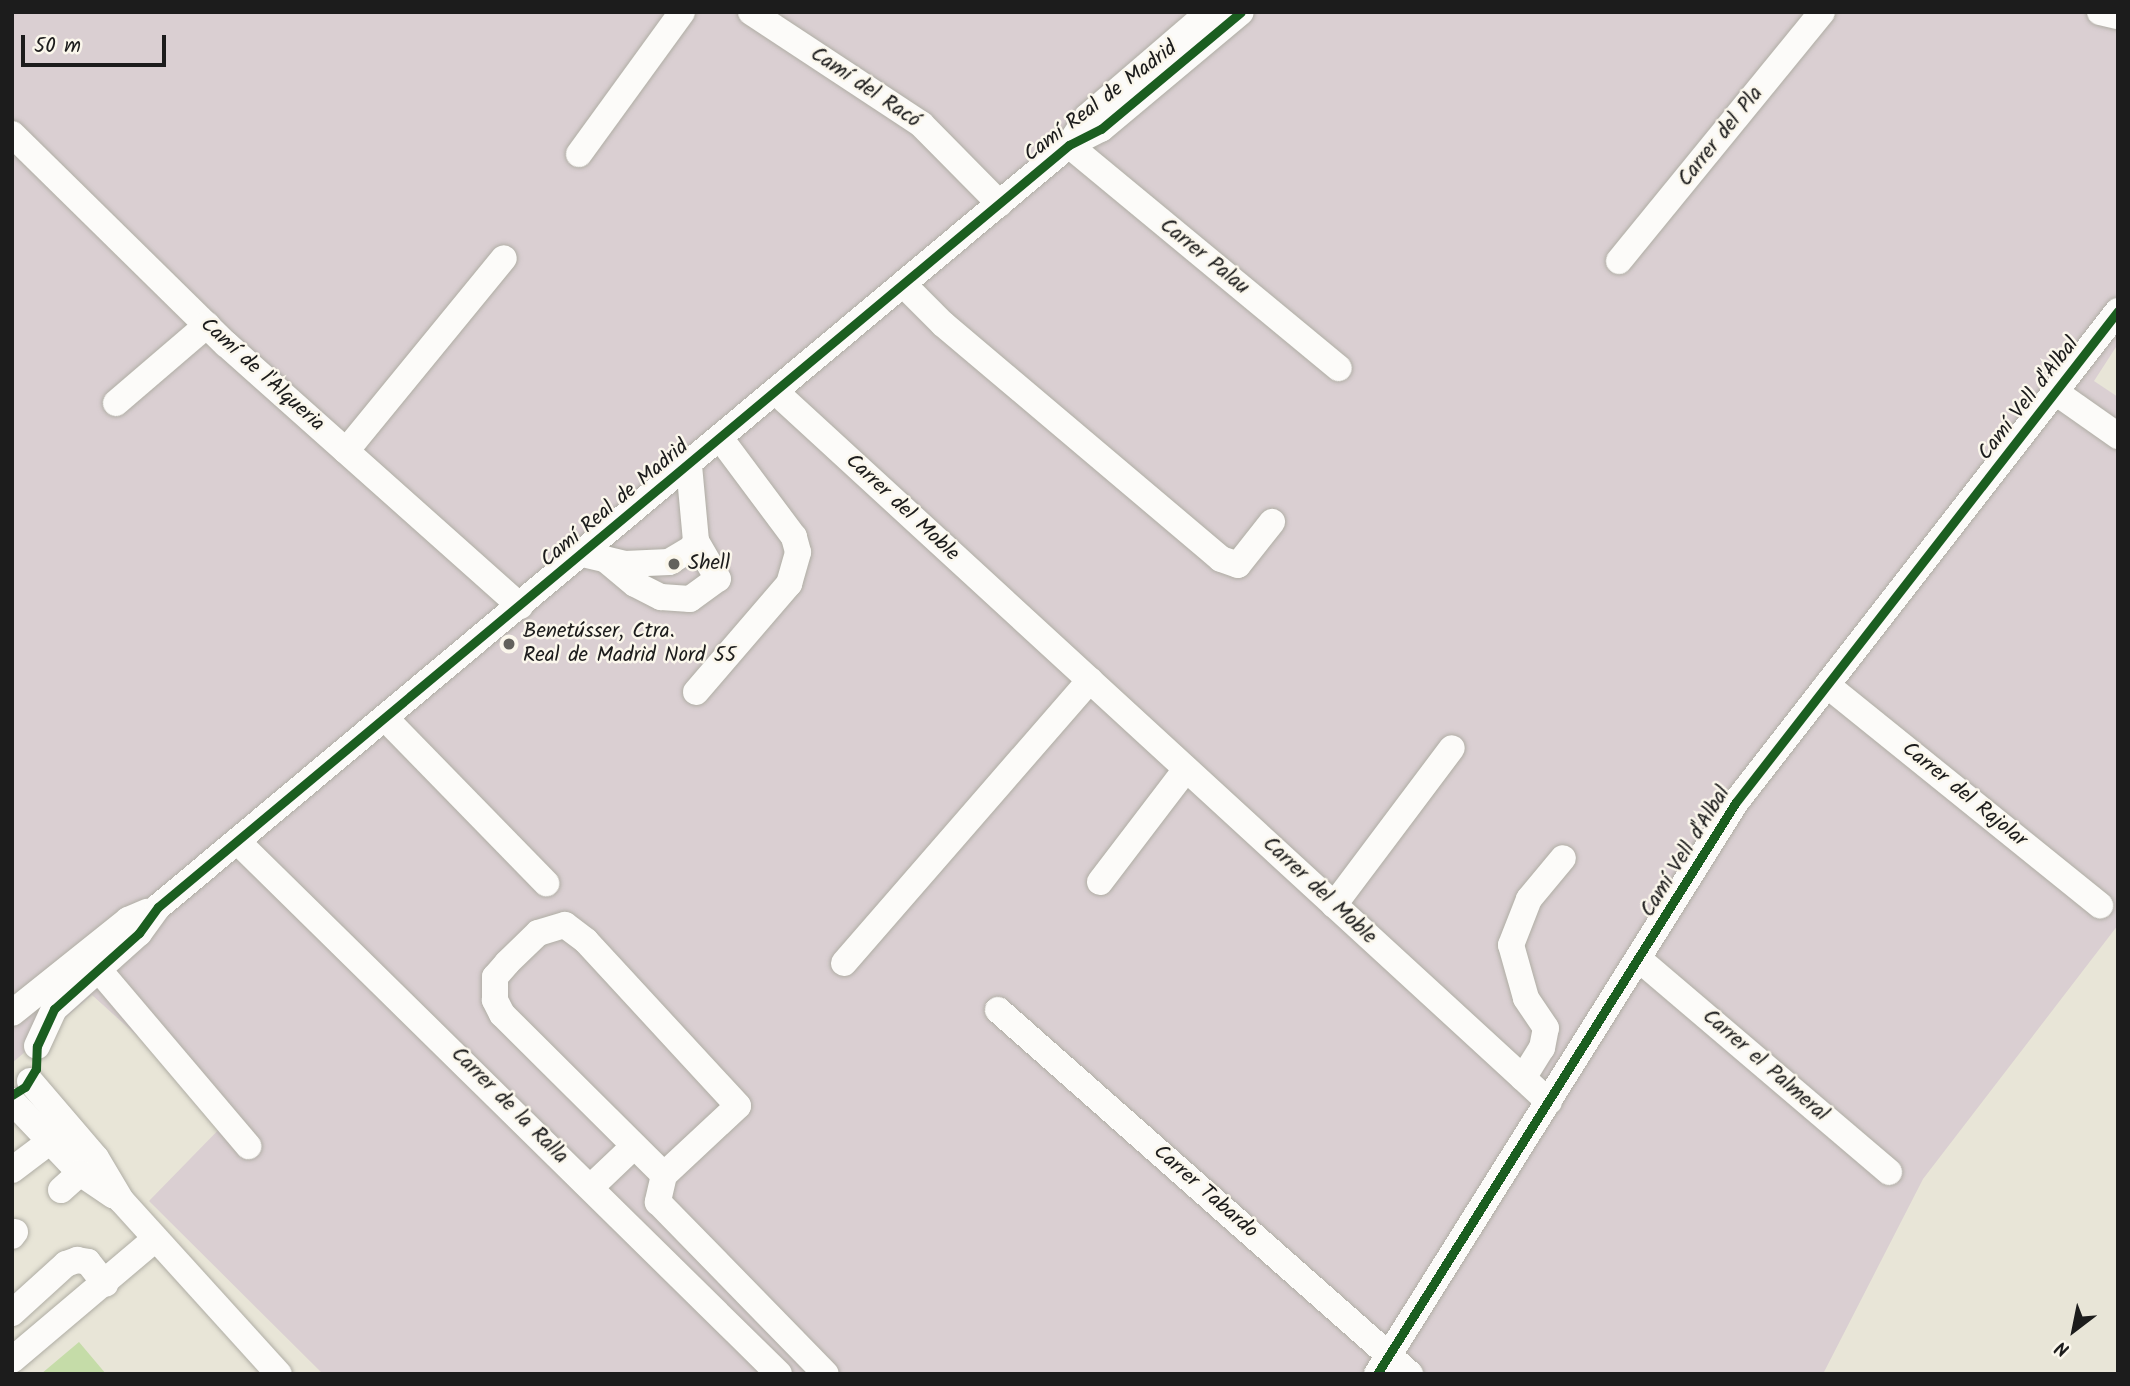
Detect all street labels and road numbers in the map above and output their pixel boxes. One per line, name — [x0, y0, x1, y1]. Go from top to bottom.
street label: Camí Real de Madrid — [1019, 36, 1183, 168]
street label: Camí del Racó — [805, 42, 925, 134]
street label: Carrer del Pla — [1673, 82, 1769, 192]
street label: Carrer Palau — [1154, 213, 1254, 301]
street label: Camí de l'Alqueria — [195, 313, 329, 437]
street label: Camí Vell d'Albal — [1973, 332, 2085, 466]
street label: Camí Real de Madrid — [536, 435, 694, 573]
street label: Carrer del Moble — [840, 449, 964, 567]
street label: Carrer del Rajolar — [1896, 737, 2032, 853]
street label: Camí Vell d'Albal — [1636, 782, 1736, 922]
street label: Carrer del Moble — [1257, 832, 1381, 950]
street label: Carrer el Palmeral — [1697, 1004, 1833, 1128]
street label: Carrer de la Ralla — [445, 1042, 573, 1170]
street label: Carrer Tabardo — [1148, 1140, 1262, 1244]

